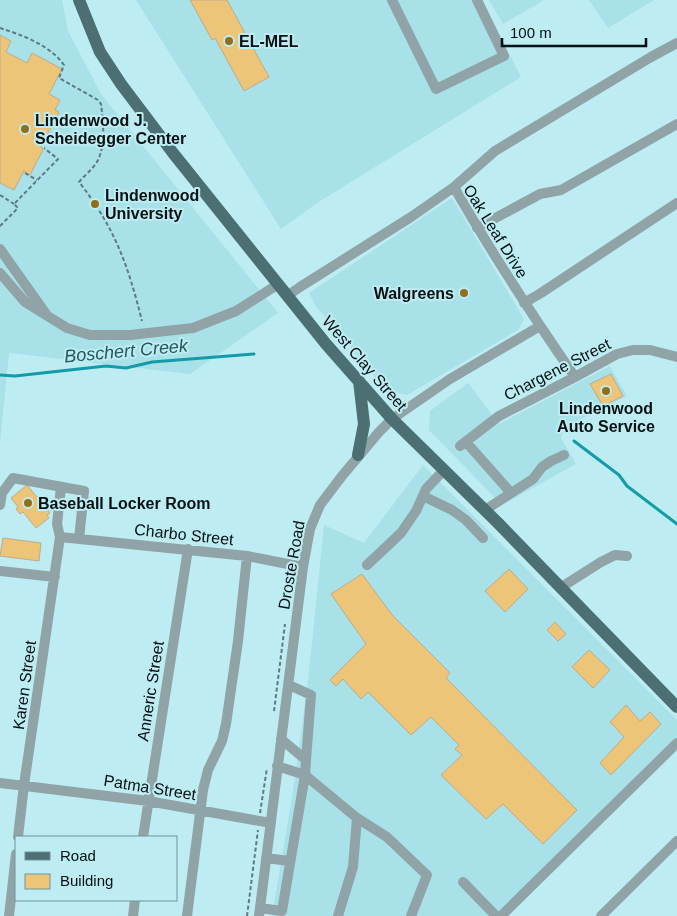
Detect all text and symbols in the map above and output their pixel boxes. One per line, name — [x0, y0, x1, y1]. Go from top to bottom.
scale bar — [502, 15, 646, 47]
text: 100 m — [510, 24, 552, 41]
place label: EL-MEL — [239, 33, 299, 50]
marker: EL-MEL — [223, 35, 235, 47]
place label: Lindenwood J. Scheidegger Center — [35, 112, 186, 147]
marker: Lindenwood J. Scheidegger Center — [19, 123, 31, 135]
street label: Oak Leaf Drive — [460, 182, 531, 281]
place label: Lindenwood University — [105, 187, 199, 222]
marker: Lindenwood University — [89, 198, 101, 210]
place label: Walgreens — [374, 285, 454, 302]
marker: Walgreens — [458, 287, 470, 299]
street label: West Clay Street — [319, 313, 411, 415]
street label: Chargene Street — [501, 335, 614, 404]
water label: Boschert Creek — [63, 336, 190, 366]
marker: Lindenwood Auto Service — [600, 385, 612, 397]
place label: Lindenwood Auto Service — [557, 400, 655, 435]
place label: Baseball Locker Room — [38, 495, 211, 512]
marker: Baseball Locker Room — [22, 497, 34, 509]
street label: Droste Road — [275, 519, 308, 611]
street label: Charbo Street — [134, 521, 235, 548]
street label: Karen Street — [10, 639, 39, 731]
street label: Anneric Street — [134, 639, 167, 742]
street label: Patma Street — [102, 772, 198, 803]
legend — [15, 836, 178, 901]
text: Road — [60, 847, 96, 864]
text: Building — [60, 872, 113, 889]

